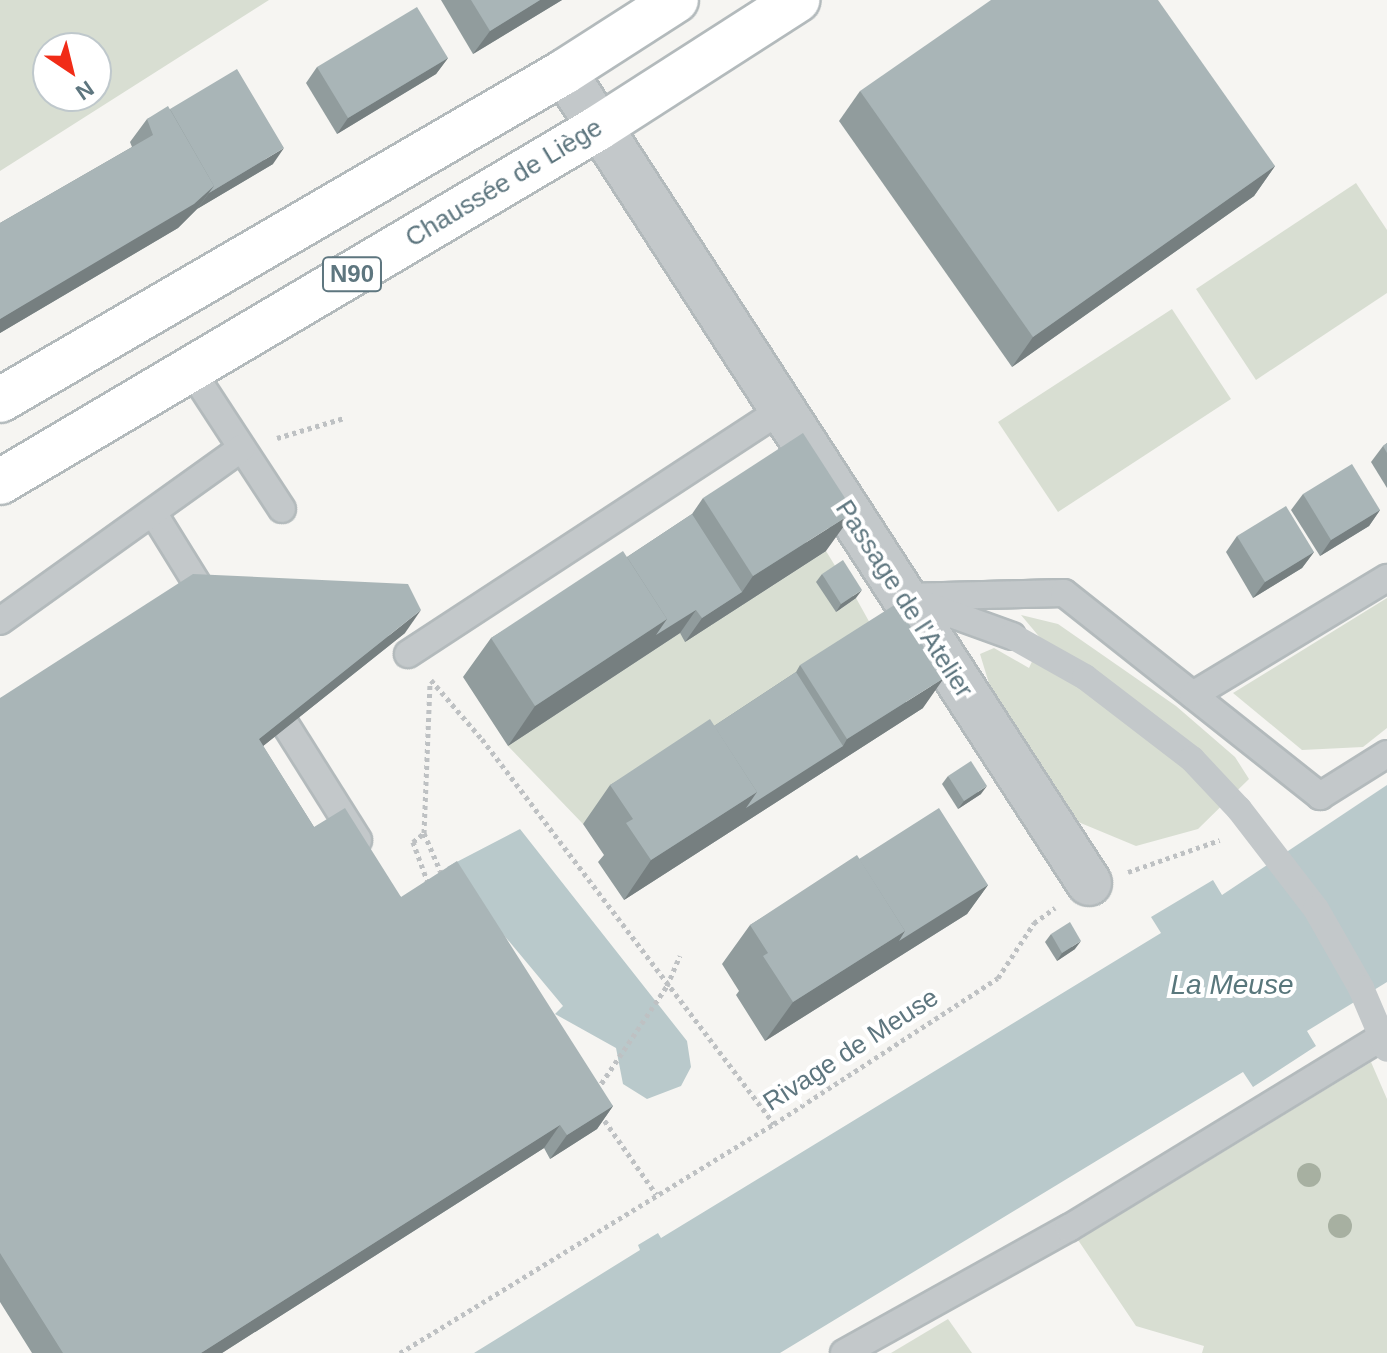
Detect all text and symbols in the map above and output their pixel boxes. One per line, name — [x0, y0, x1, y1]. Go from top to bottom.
north arrow — [32, 32, 112, 112]
text: N — [71, 76, 99, 105]
street label: Chaussée de Liège — [400, 112, 608, 254]
road number: N90 — [320, 254, 384, 294]
street label: Passage de l'Atelier — [829, 494, 979, 704]
water label: La Meuse — [1171, 968, 1293, 1002]
street label: Rivage de Meuse — [758, 982, 944, 1118]

